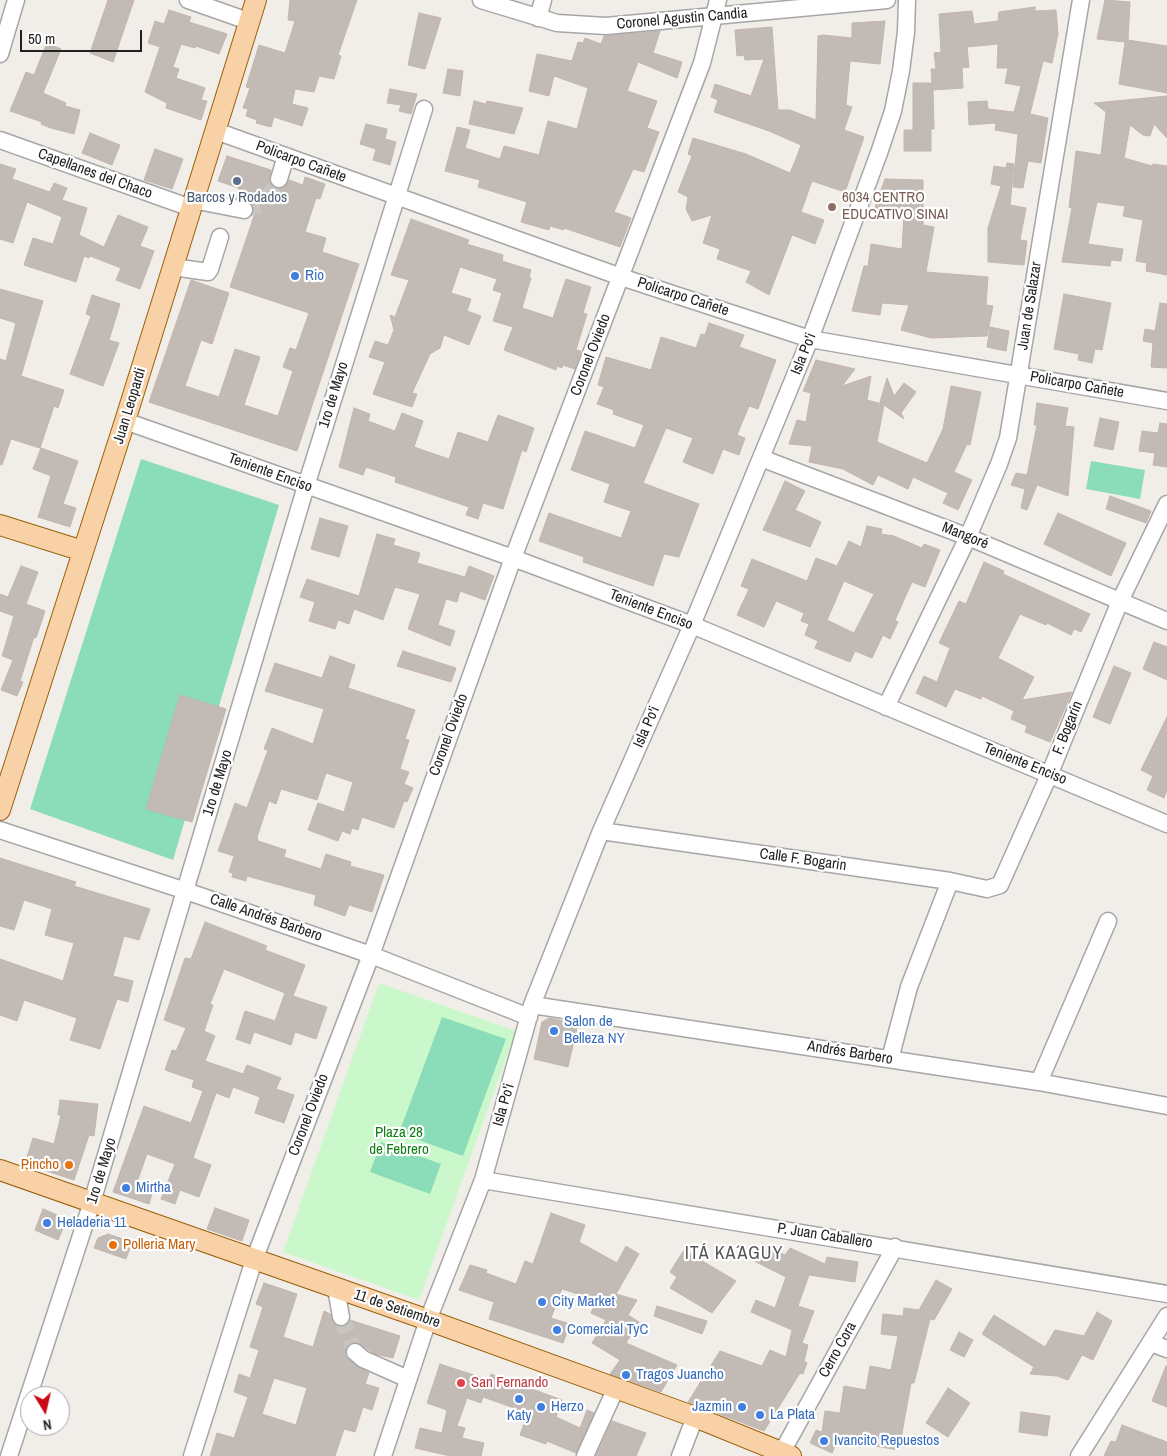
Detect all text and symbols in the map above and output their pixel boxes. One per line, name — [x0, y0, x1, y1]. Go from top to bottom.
street label: Coronel Agustin Candia — [616, 4, 748, 34]
scale bar — [22, 20, 145, 52]
text: 50 m — [28, 28, 55, 49]
street label: Policarpo Cañete — [253, 137, 349, 187]
street label: Capellanes del Chaco — [35, 145, 155, 203]
marker: Barcos y Rodados — [231, 175, 243, 187]
place label: Barcos y Rodados — [187, 189, 287, 207]
place label: 6034 CENTRO EDUCATIVO SINAI — [842, 189, 948, 224]
marker: 6034 CENTRO EDUCATIVO SINAI — [826, 201, 838, 213]
street label: Juan de Salazar — [1014, 261, 1046, 351]
place label: Rio — [305, 267, 324, 285]
marker: Rio — [289, 270, 301, 282]
street label: Policarpo Cañete — [635, 274, 731, 320]
street label: Coronel Oviedo — [567, 312, 615, 398]
street label: Isla Po'i — [788, 331, 820, 377]
street label: 1ro de Mayo — [315, 360, 353, 430]
street label: Juan Leopardi — [110, 366, 150, 446]
street label: Policarpo Cañete — [1029, 368, 1125, 402]
street label: Teniente Enciso — [225, 449, 315, 497]
street label: Mangoré — [939, 519, 991, 553]
street label: Teniente Enciso — [607, 586, 695, 634]
street label: Coronel Oviedo — [426, 691, 472, 779]
street label: F. Bogarín — [1049, 699, 1087, 757]
street label: Isla Po'i — [630, 704, 664, 750]
street label: Teniente Enciso — [981, 739, 1069, 789]
street label: 1ro de Mayo — [199, 748, 237, 818]
street label: Calle F. Bogarin — [758, 845, 848, 875]
street label: Calle Andrés Barbero — [207, 890, 325, 946]
place label: Salon de Belleza NY — [564, 1013, 625, 1048]
marker: Salon de Belleza NY — [548, 1025, 560, 1037]
street label: Andrés Barbero — [806, 1037, 894, 1069]
street label: Coronel Oviedo — [285, 1072, 333, 1158]
street label: Isla Po'i — [489, 1082, 519, 1128]
park label: Plaza 28 de Febrero — [369, 1124, 429, 1159]
street label: 1ro de Mayo — [83, 1136, 121, 1206]
place label: Pincho — [21, 1156, 59, 1174]
marker: Pincho — [63, 1159, 75, 1171]
place label: Mirtha — [136, 1179, 171, 1197]
marker: Mirtha — [120, 1182, 132, 1194]
place label: Heladeria 11 — [57, 1214, 127, 1232]
marker: Heladeria 11 — [41, 1217, 53, 1229]
street label: P. Juan Caballero — [776, 1220, 874, 1252]
place label: Polleria Mary — [123, 1236, 195, 1254]
marker: Polleria Mary — [107, 1239, 119, 1251]
district label: ITÁ KA´AGUY — [683, 1243, 785, 1265]
street label: 11 de Setiembre — [352, 1286, 442, 1332]
place label: City Market — [552, 1293, 615, 1311]
marker: City Market — [536, 1296, 548, 1308]
street label: Cerro Cora — [815, 1319, 861, 1381]
place label: Comercial TyC — [567, 1321, 648, 1339]
marker: Comercial TyC — [551, 1324, 563, 1336]
place label: Tragos Juancho — [636, 1366, 724, 1384]
marker: Tragos Juancho — [620, 1369, 632, 1381]
place label: San Fernando — [471, 1374, 548, 1392]
marker: San Fernando — [455, 1377, 467, 1389]
north arrow — [20, 1386, 70, 1436]
marker: Katy — [513, 1393, 525, 1405]
place label: Herzo — [551, 1398, 584, 1416]
place label: Jazmin — [692, 1398, 732, 1416]
marker: Herzo — [535, 1401, 547, 1413]
marker: Jazmin — [736, 1401, 748, 1413]
place label: La Plata — [770, 1406, 815, 1424]
place label: Katy — [507, 1407, 531, 1425]
marker: La Plata — [754, 1409, 766, 1421]
text: N — [42, 1415, 53, 1434]
place label: Ivancito Repuestos — [834, 1432, 939, 1450]
marker: Ivancito Repuestos — [818, 1435, 830, 1447]

